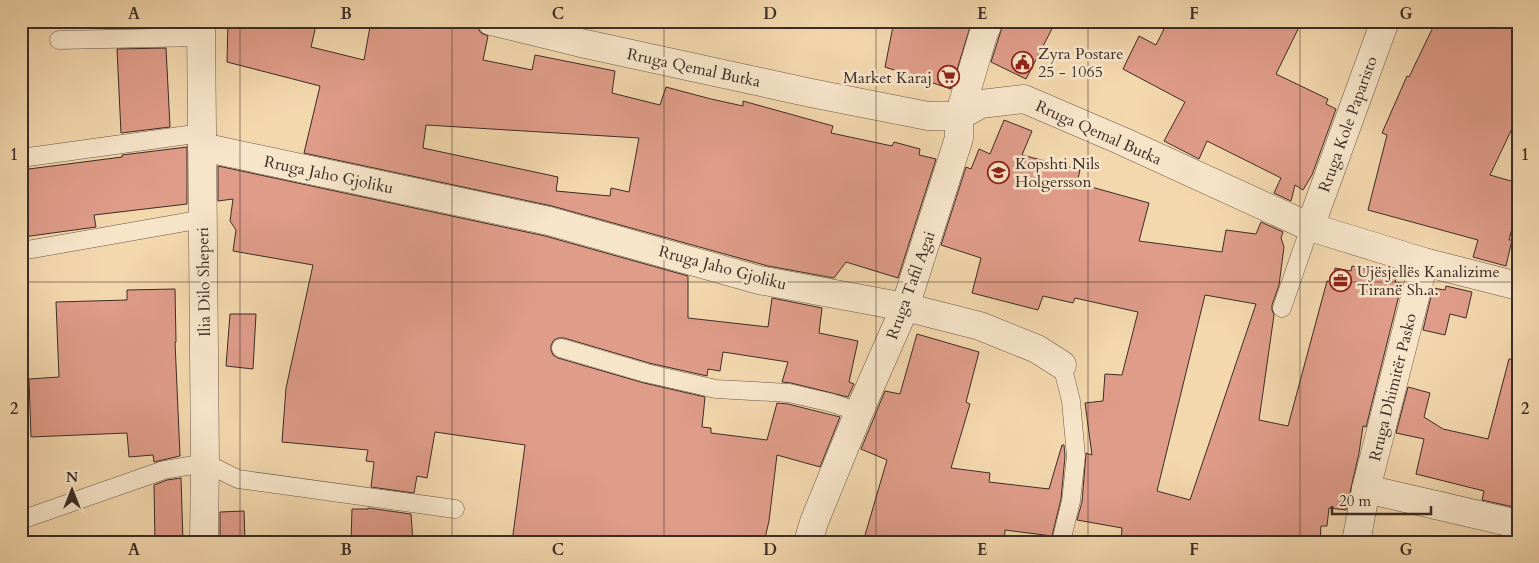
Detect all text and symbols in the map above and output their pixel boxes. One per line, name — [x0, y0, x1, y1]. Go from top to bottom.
text: A — [128, 3, 140, 25]
text: B — [340, 3, 352, 25]
text: C — [552, 3, 564, 25]
text: D — [763, 3, 777, 25]
text: E — [977, 3, 987, 25]
text: F — [1189, 3, 1199, 25]
text: G — [1399, 3, 1413, 25]
street label: Rruga Qemal Butka — [625, 43, 763, 93]
place label: Zyra Postare 25 - 1065 — [1038, 43, 1123, 83]
public building icon: Zyra Postare 25 - 1065 — [1010, 50, 1034, 74]
street label: Rruga Kole Paparisto — [1313, 53, 1383, 195]
supermarket icon: Market Karaj — [936, 65, 960, 89]
place label: Market Karaj — [843, 67, 932, 89]
street label: Rruga Qemal Butka — [1032, 95, 1165, 171]
text: 1 — [10, 144, 18, 166]
text: 1 — [1521, 144, 1529, 166]
street label: Rruga Jaho Gjoliku — [262, 151, 396, 199]
place label: Kopshti Nils Holgersson — [1015, 153, 1100, 193]
school or university icon: Kopshti Nils Holgersson — [987, 160, 1011, 184]
street label: Ilia Dilo Sheperi — [192, 226, 216, 337]
street label: Rruga Tafil Agai — [881, 228, 941, 343]
street label: Rruga Jaho Gjoliku — [656, 240, 789, 296]
place label: Ujësjellës Kanalizime Tiranë Sh.a. — [1357, 261, 1500, 301]
office icon: Ujësjellës Kanalizime Tiranë Sh.a. — [1329, 268, 1353, 292]
street label: Rruga Dhimitër Pasko — [1364, 311, 1422, 463]
text: 2 — [10, 398, 18, 420]
text: 2 — [1521, 398, 1529, 420]
north arrow — [48, 466, 98, 516]
text: N — [66, 468, 78, 487]
scale bar — [1332, 483, 1430, 515]
text: 20 m — [1339, 491, 1371, 511]
text: A — [128, 539, 140, 561]
text: B — [340, 539, 352, 561]
text: C — [552, 539, 564, 561]
text: D — [763, 539, 777, 561]
text: E — [977, 539, 987, 561]
text: F — [1189, 539, 1199, 561]
text: G — [1399, 539, 1413, 561]

